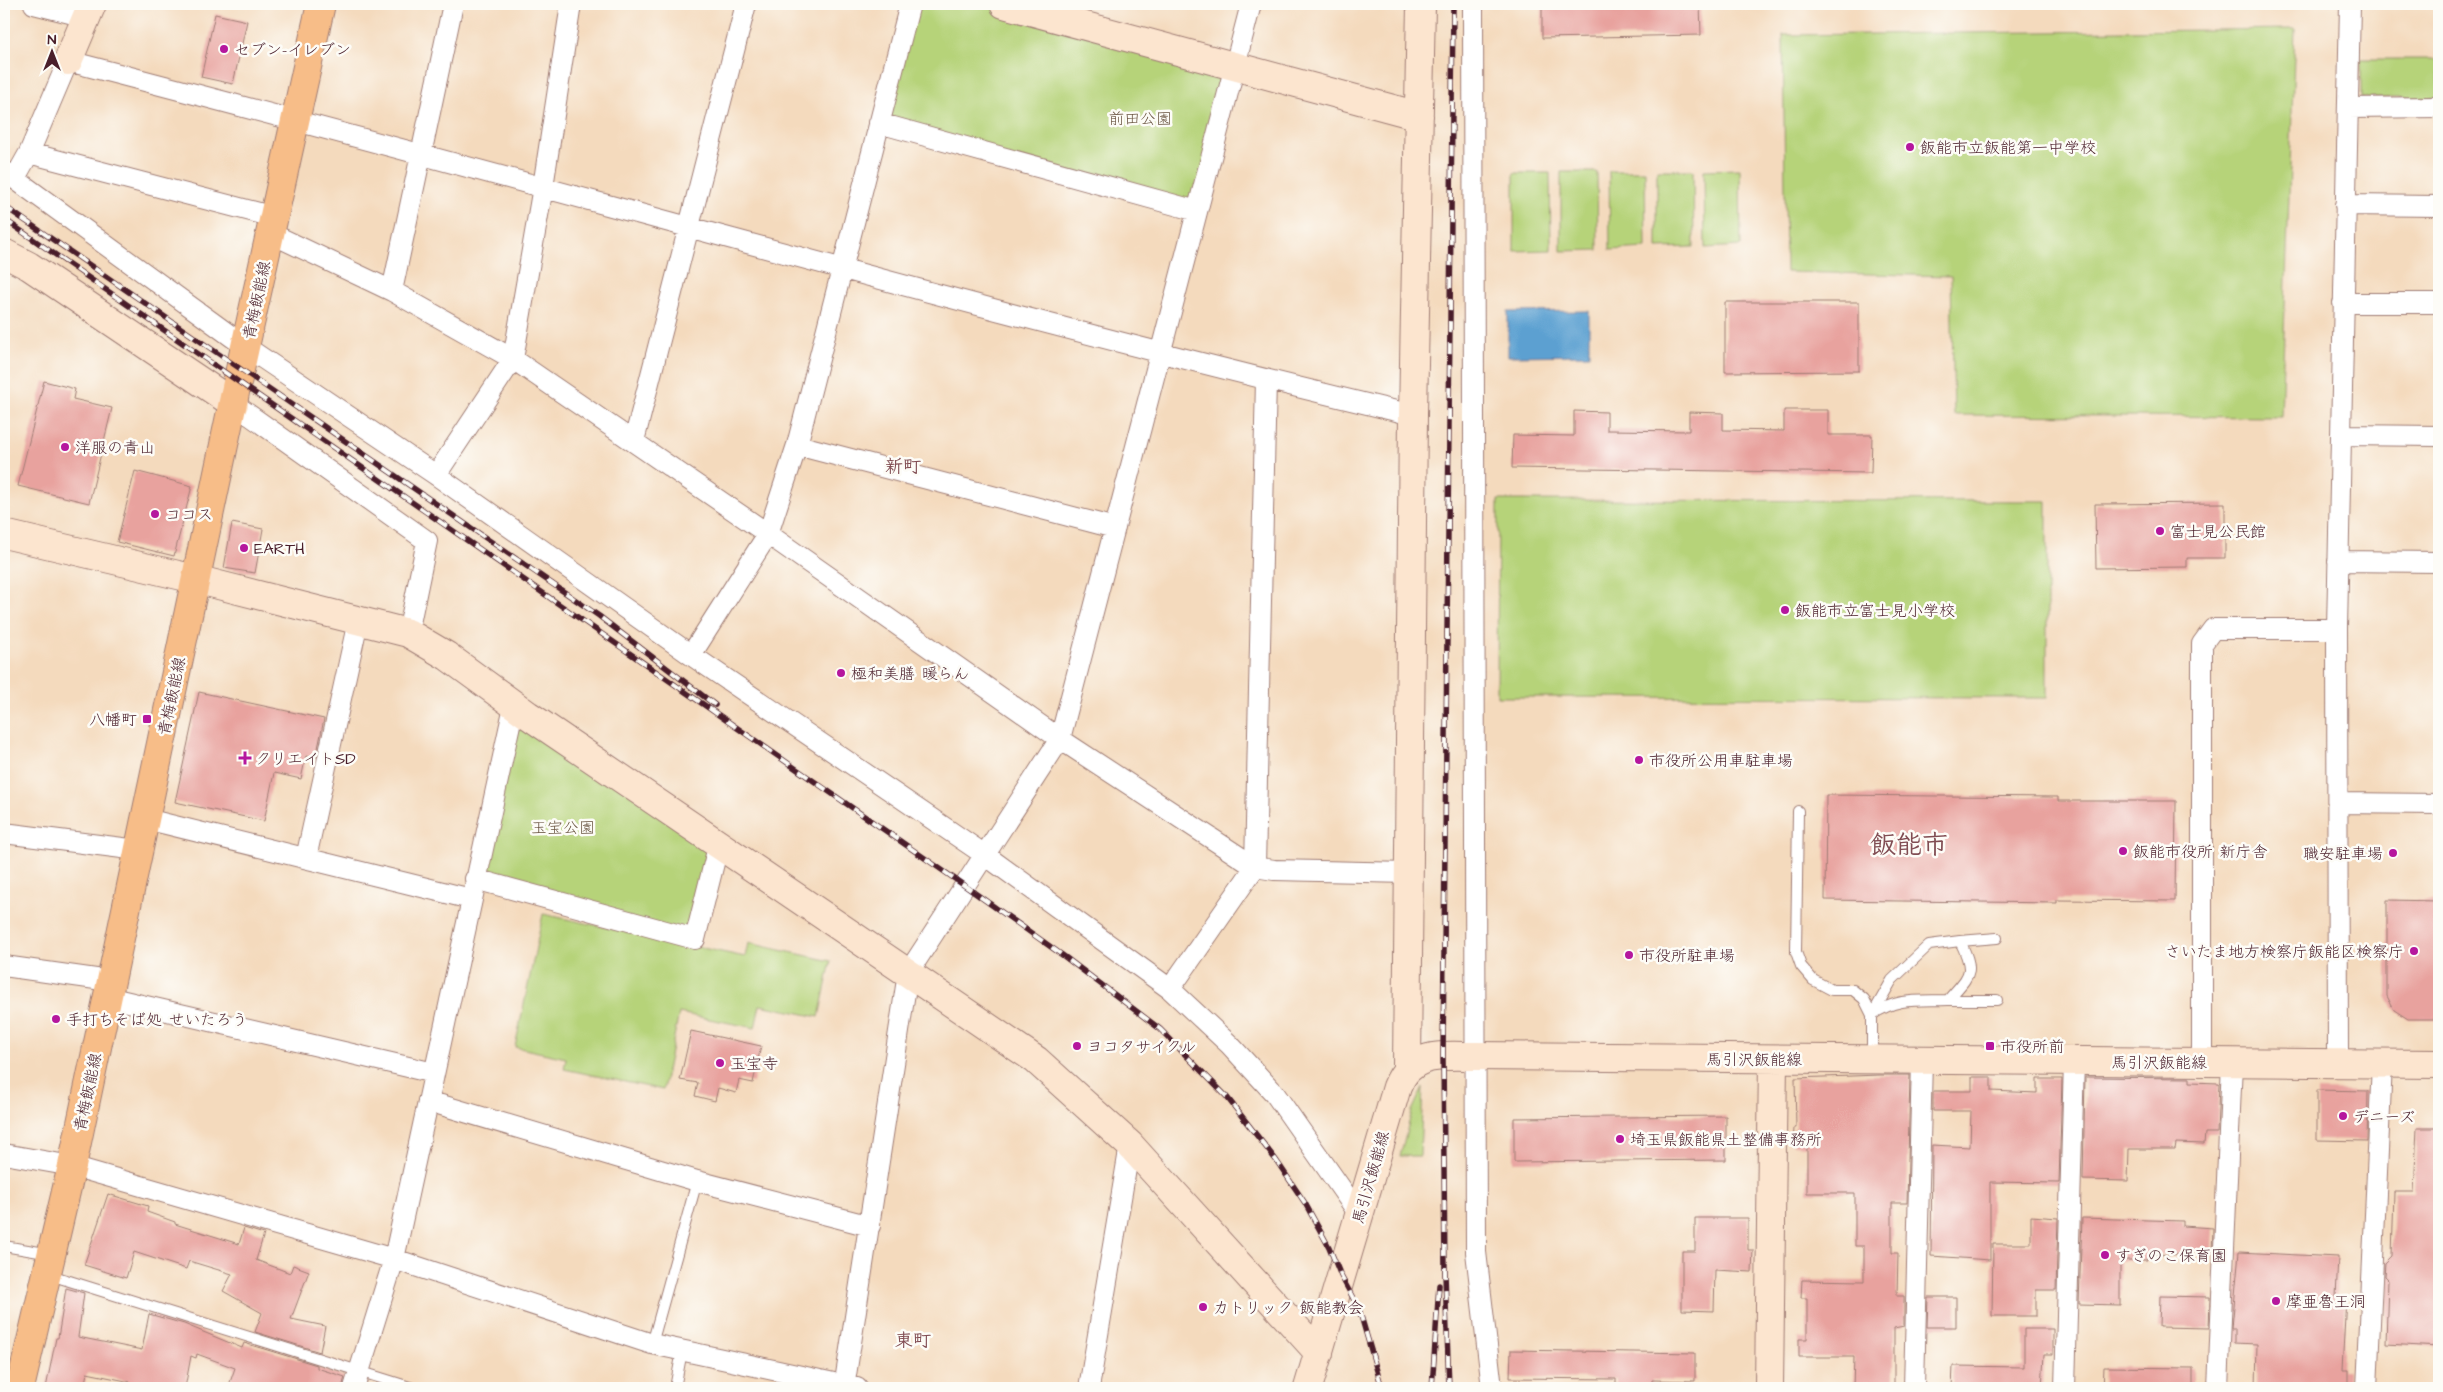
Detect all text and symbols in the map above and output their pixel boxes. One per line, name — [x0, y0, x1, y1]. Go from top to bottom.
north arrow — [28, 28, 78, 78]
text: N — [48, 30, 57, 50]
place label: セブン-イレブン — [234, 39, 351, 61]
marker: セブン-イレブン — [218, 43, 230, 55]
park label: 前田公園 — [1108, 108, 1172, 130]
place label: 飯能市立飯能第一中学校 — [1920, 137, 2096, 159]
marker: 飯能市立飯能第一中学校 — [1904, 141, 1916, 153]
street label: 青梅飯能線 — [238, 259, 276, 342]
place label: 洋服の青山 — [75, 437, 155, 459]
marker: 洋服の青山 — [59, 441, 71, 453]
district label: 新町 — [885, 454, 921, 479]
place label: ココス — [165, 504, 213, 526]
marker: ココス — [149, 508, 161, 520]
place label: 富士見公民館 — [2170, 521, 2266, 543]
marker: 富士見公民館 — [2154, 525, 2166, 537]
place label: EARTH — [254, 538, 305, 560]
marker: EARTH — [238, 542, 250, 554]
place label: 飯能市立富士見小学校 — [1795, 600, 1955, 622]
marker: 飯能市立富士見小学校 — [1779, 604, 1791, 616]
street label: 青梅飯能線 — [153, 655, 191, 738]
place label: 極和美膳 暖らん — [851, 663, 969, 685]
marker: 極和美膳 暖らん — [835, 667, 847, 679]
place label: 八幡町 — [89, 709, 137, 731]
marker: 八幡町 — [141, 713, 153, 725]
place label: クリエイトSD — [255, 748, 356, 770]
place label: 市役所公用車駐車場 — [1649, 750, 1793, 772]
marker: クリエイトSD — [239, 752, 251, 764]
marker: 市役所公用車駐車場 — [1633, 754, 1645, 766]
park label: 玉宝公園 — [531, 817, 595, 839]
district label: 飯能市 — [1870, 827, 1948, 863]
place label: 飯能市役所 新庁舎 — [2133, 841, 2267, 863]
place label: 職安駐車場 — [2303, 843, 2383, 865]
marker: 飯能市役所 新庁舎 — [2117, 845, 2129, 857]
marker: 職安駐車場 — [2387, 847, 2399, 859]
place label: さいたま地方検察庁飯能区検察庁 — [2165, 941, 2404, 963]
place label: 市役所駐車場 — [1639, 945, 1735, 967]
marker: さいたま地方検察庁飯能区検察庁 — [2408, 945, 2420, 957]
marker: 市役所駐車場 — [1623, 949, 1635, 961]
place label: 手打ちそば処 せいたろう — [66, 1009, 247, 1031]
marker: 手打ちそば処 せいたろう — [50, 1013, 62, 1025]
place label: ヨコタサイクル — [1087, 1036, 1196, 1058]
place label: 市役所前 — [2000, 1036, 2064, 1058]
marker: ヨコタサイクル — [1071, 1040, 1083, 1052]
marker: 市役所前 — [1984, 1040, 1996, 1052]
street label: 馬引沢飯能線 — [1706, 1049, 1802, 1071]
street label: 青梅飯能線 — [69, 1051, 107, 1134]
street label: 馬引沢飯能線 — [2111, 1052, 2207, 1074]
place label: 玉宝寺 — [730, 1053, 778, 1075]
marker: 玉宝寺 — [714, 1057, 726, 1069]
place label: デニーズ — [2353, 1106, 2415, 1128]
marker: デニーズ — [2337, 1110, 2349, 1122]
street label: 馬引沢飯能線 — [1347, 1128, 1395, 1226]
place label: 埼玉県飯能県土整備事務所 — [1630, 1129, 1822, 1151]
marker: 埼玉県飯能県土整備事務所 — [1614, 1133, 1626, 1145]
place label: すぎのこ保育園 — [2115, 1245, 2227, 1267]
marker: すぎのこ保育園 — [2099, 1249, 2111, 1261]
place label: 摩亜魯王洞 — [2286, 1291, 2366, 1313]
marker: 摩亜魯王洞 — [2270, 1295, 2282, 1307]
place label: カトリック 飯能教会 — [1213, 1297, 1363, 1319]
marker: カトリック 飯能教会 — [1197, 1301, 1209, 1313]
district label: 東町 — [895, 1328, 931, 1353]

